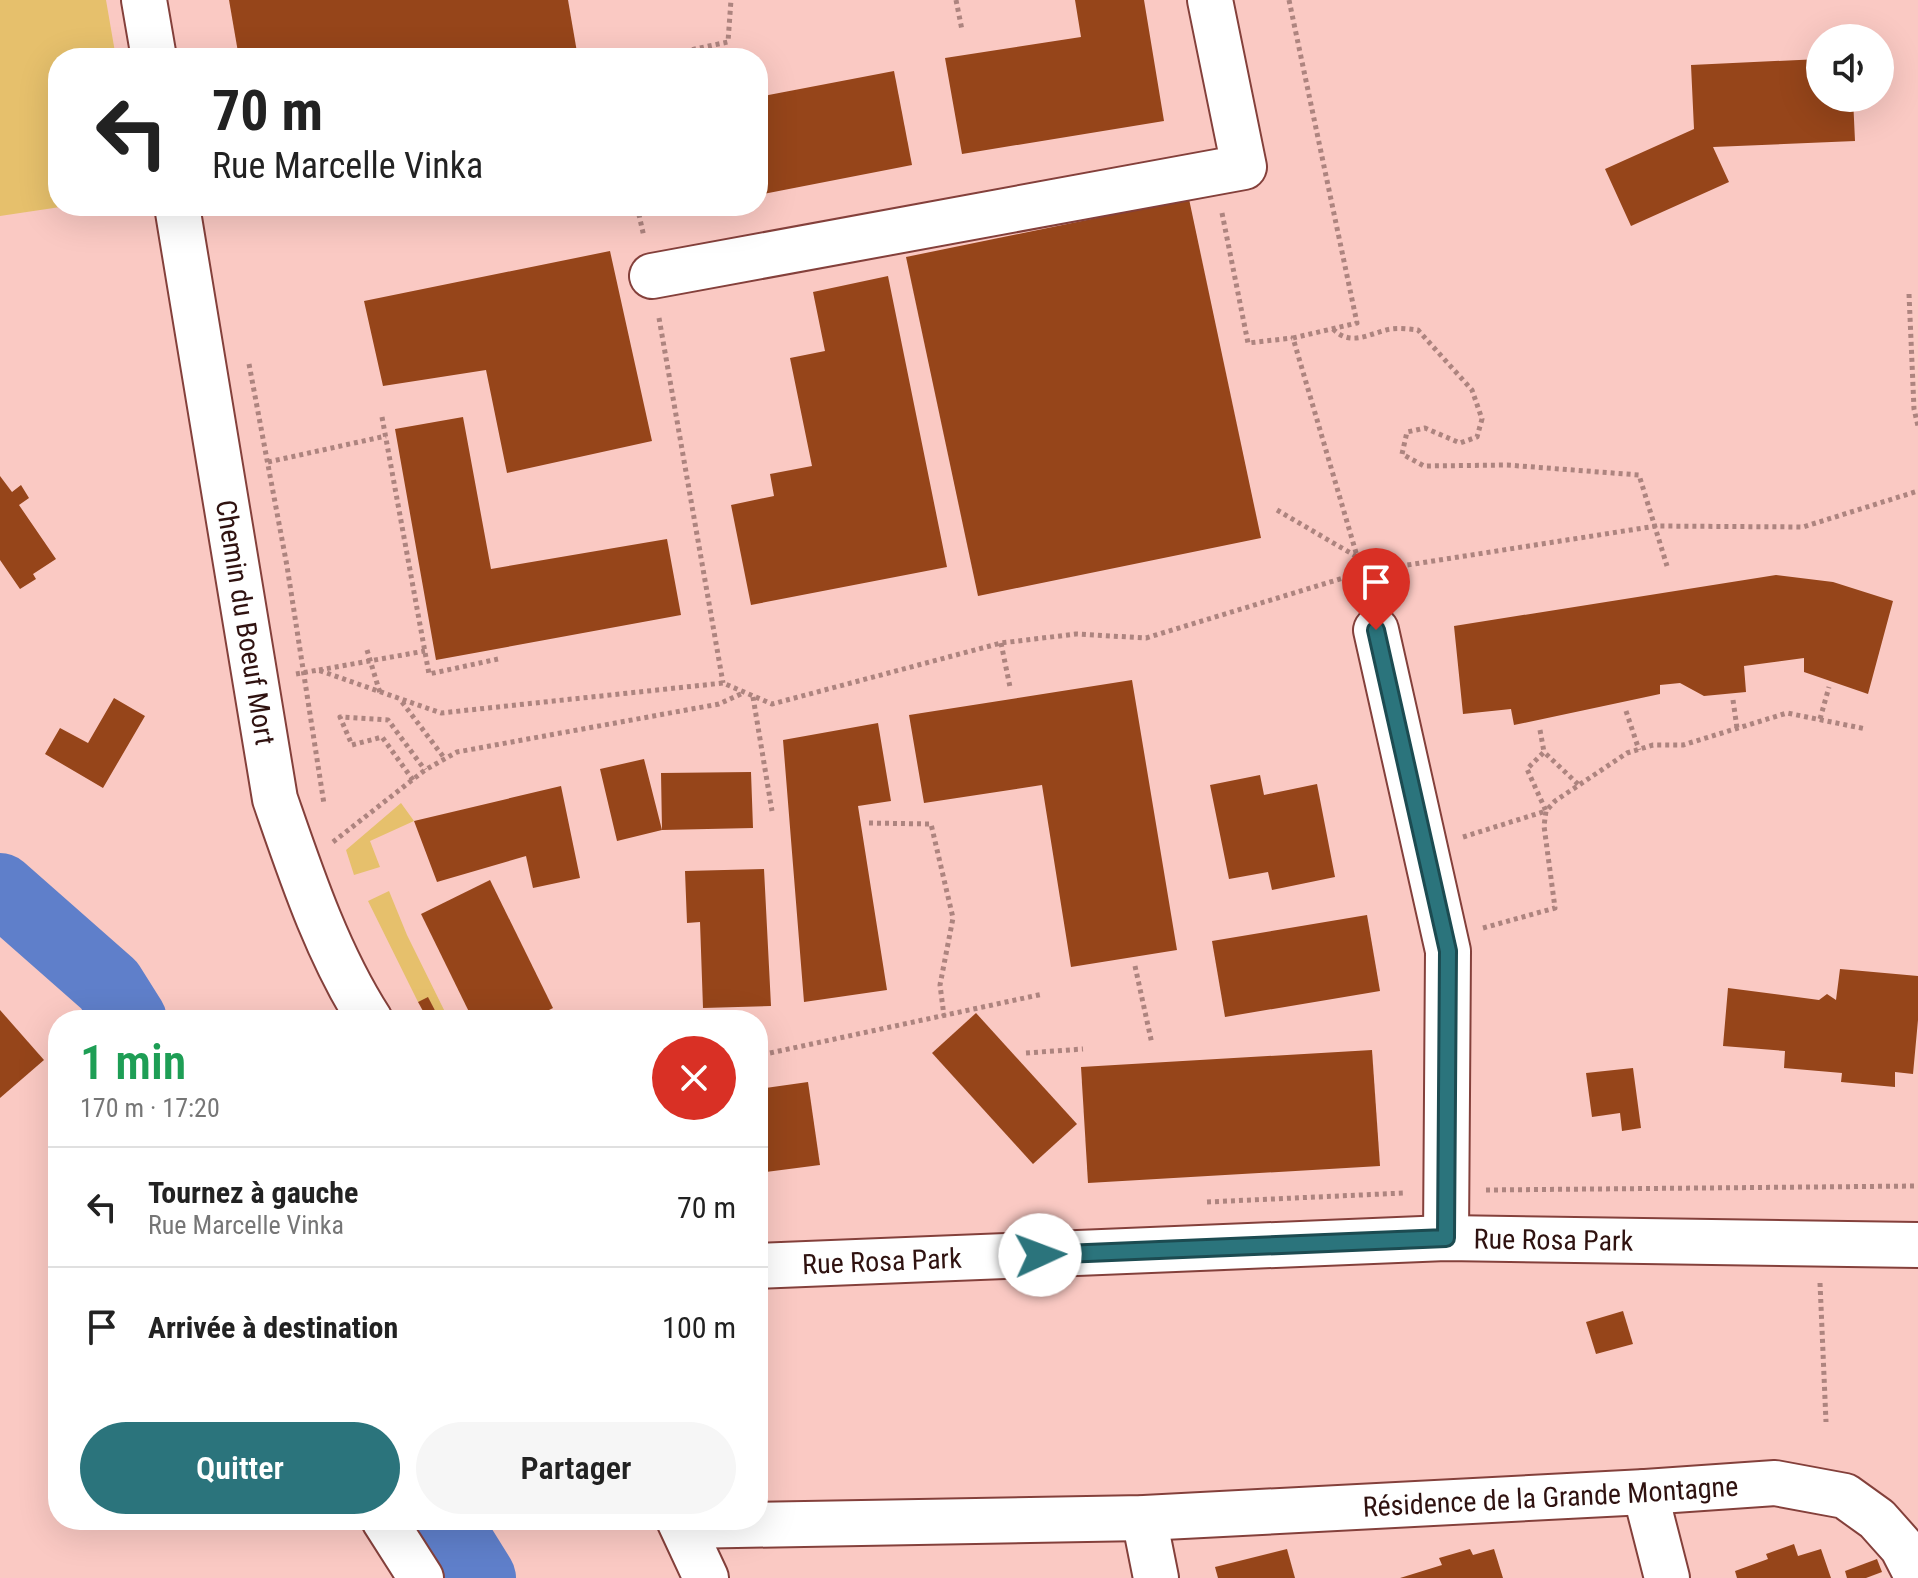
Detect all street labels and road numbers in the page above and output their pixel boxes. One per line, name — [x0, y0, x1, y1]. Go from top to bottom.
street label: Chemin du Boeuf Mort — [209, 497, 282, 747]
street label: Rue Rosa Park — [1473, 1222, 1634, 1257]
street label: Rue Rosa Park — [802, 1241, 963, 1281]
street label: Résidence de la Grande Montagne — [1362, 1469, 1739, 1523]

